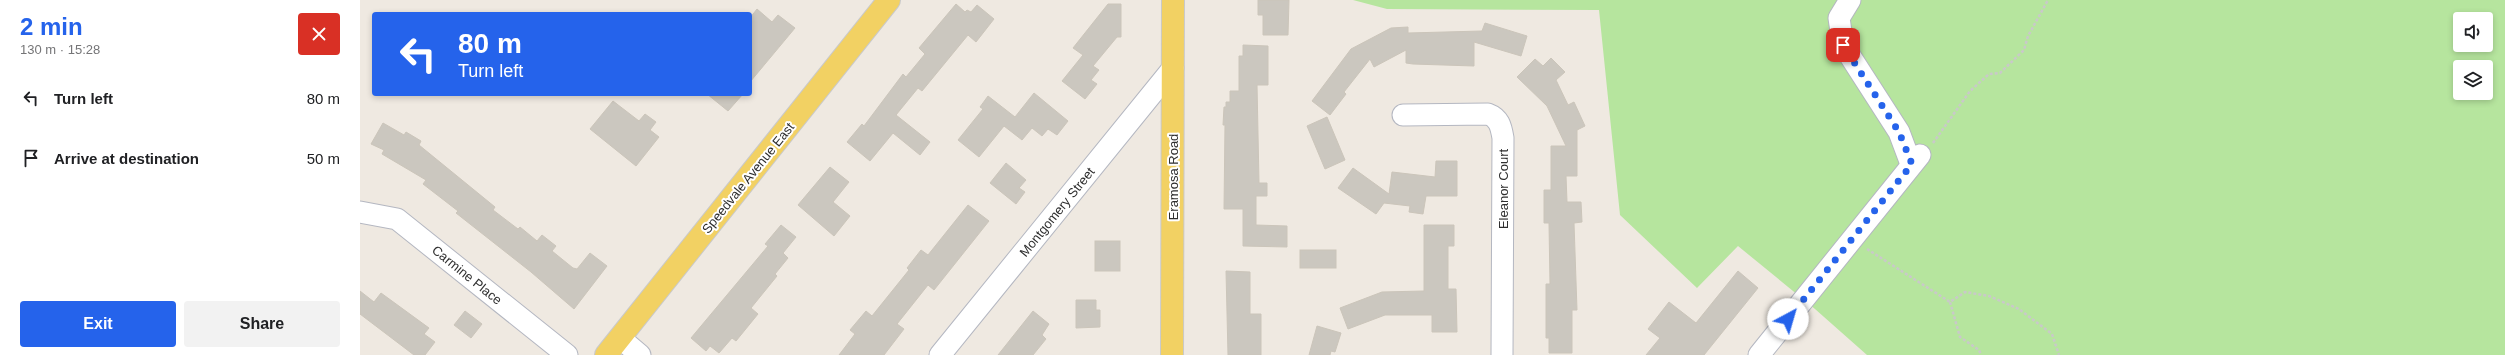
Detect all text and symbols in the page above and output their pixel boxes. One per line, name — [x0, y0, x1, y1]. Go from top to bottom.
map controls — [2453, 12, 2493, 100]
button: sound — [2453, 12, 2493, 52]
text: 2 min — [20, 13, 83, 40]
button: close — [298, 13, 340, 55]
icon: left — [392, 28, 444, 80]
text: 80 m — [458, 28, 522, 59]
pin — [1826, 28, 1860, 62]
icon: arrive — [1832, 34, 1854, 56]
text: 130 m · 15:28 — [20, 42, 100, 57]
button: layers — [2453, 60, 2493, 100]
text: Turn left — [458, 61, 523, 81]
icon: left — [20, 87, 42, 109]
text: Turn left — [54, 90, 113, 107]
text: 80 m — [307, 90, 340, 107]
street label: Speedvale Avenue East — [699, 119, 797, 236]
street label: Eramosa Road — [1166, 134, 1181, 220]
icon: arrive — [20, 147, 42, 169]
street label: Eleanor Court — [1496, 149, 1511, 229]
text: Arrive at destination — [54, 150, 199, 167]
text: 50 m — [307, 150, 340, 167]
street label: Montgomery Street — [1016, 164, 1098, 260]
street label: Carmine Place — [429, 242, 505, 308]
position arrow — [1767, 298, 1809, 340]
button: Exit — [20, 301, 176, 347]
button: Share — [184, 301, 340, 347]

